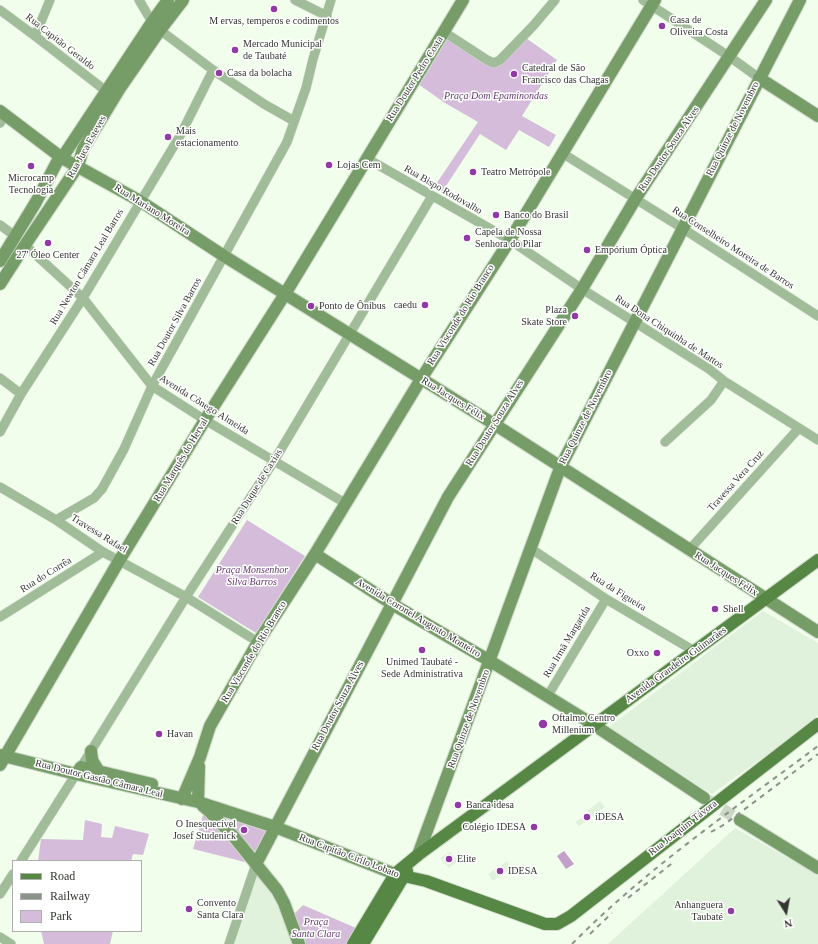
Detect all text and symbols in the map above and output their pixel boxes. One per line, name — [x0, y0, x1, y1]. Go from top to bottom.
marker: M ervas, temperos e codimentos — [269, 4, 279, 14]
street label: Rua Capitão Geraldo — [23, 11, 97, 73]
place label: Casa de Oliveira Costa — [670, 14, 728, 38]
place label: M ervas, temperos e codimentos — [209, 15, 339, 27]
marker: Casa de Oliveira Costa — [657, 21, 667, 31]
street label: Rua Doutor Pedro Costa — [384, 34, 446, 124]
place label: Mercado Municipal de Taubaté — [243, 38, 322, 62]
marker: Mercado Municipal de Taubaté — [230, 45, 240, 55]
place label: Catedral de São Francisco das Chagas — [522, 62, 609, 86]
place label: Casa da bolacha — [227, 67, 292, 79]
marker: Casa da bolacha — [214, 68, 224, 78]
marker: Catedral de São Francisco das Chagas — [509, 69, 519, 79]
street label: Rua Quinze de Novembro — [704, 80, 762, 178]
park label: Praça Dom Epaminondas — [444, 90, 548, 102]
street label: Rua Doutor Souza Alves — [636, 104, 702, 194]
street label: Rua Juca Esteves — [65, 114, 109, 180]
place label: Mais estacionamento — [176, 125, 238, 148]
marker: Mais estacionamento — [163, 132, 173, 142]
place label: Lojas Cem — [337, 159, 381, 171]
marker: Lojas Cem — [324, 160, 334, 170]
marker: Microcamp Tecnologia — [26, 161, 36, 171]
street label: Rua Bispo Rodovalho — [402, 163, 484, 217]
place label: Teatro Metrópole — [481, 166, 551, 178]
marker: Teatro Metrópole — [468, 167, 478, 177]
place label: Microcamp Tecnologia — [8, 172, 54, 196]
street label: Rua Mariano Moreira — [112, 182, 192, 238]
street label: Rua Conselheiro Moreira de Barros — [670, 204, 796, 292]
street label: Rua Newton Câmara Leal Barros — [48, 207, 126, 327]
place label: Banco do Brasil — [504, 209, 568, 221]
marker: Banco do Brasil — [491, 210, 501, 220]
place label: Capela de Nossa Senhora do Pilar — [475, 226, 542, 250]
marker: Capela de Nossa Senhora do Pilar — [462, 233, 472, 243]
marker: 27' Óleo Center — [43, 238, 53, 248]
place label: Empórium Óptica — [595, 244, 667, 256]
marker: Empórium Óptica — [582, 245, 592, 255]
place label: 27' Óleo Center — [17, 249, 79, 261]
street label: Rua Visconde do Rio Branco — [425, 262, 497, 368]
street label: Rua Doutor Silva Barros — [146, 276, 204, 368]
street label: Rua Dona Chiquinha de Mattos — [613, 292, 725, 372]
place label: caedu — [394, 299, 417, 311]
place label: Ponto de Ônibus — [319, 300, 386, 312]
marker: caedu — [420, 300, 430, 310]
marker: Ponto de Ônibus — [306, 301, 316, 311]
place label: Plaza Skate Store — [521, 304, 567, 328]
marker: Plaza Skate Store — [570, 311, 580, 321]
street label: Rua Quinze de Novembro — [557, 368, 615, 466]
street label: Avenida Cônego Almeida — [157, 372, 251, 438]
street label: Rua Jacques Félix — [419, 375, 487, 423]
street label: Rua Doutor Souza Alves — [463, 378, 527, 468]
street label: Rua Marquês do Herval — [151, 416, 211, 504]
street label: Rua Duque de Caxias — [229, 447, 285, 527]
street label: Travessa Vera Cruz — [705, 448, 767, 514]
street label: Travessa Rafael — [69, 512, 129, 556]
street label: Rua Jacques Félix — [692, 549, 760, 599]
street label: Rua do Corrêa — [18, 554, 74, 596]
park label: Praça Monsenhor Silva Barros — [216, 564, 288, 588]
street label: Rua da Figueira — [588, 570, 648, 614]
street label: Avenida Coronel Augusto Monteiro — [353, 576, 483, 660]
street label: Rua Visconde do Rio Branco — [219, 599, 289, 705]
place label: Shell — [723, 603, 744, 615]
street label: Rua Irmã Margarida — [541, 604, 593, 680]
marker: Shell — [710, 604, 720, 614]
street label: Avenida Grandeiro Guimarães — [623, 624, 729, 706]
marker: Unimed Taubaté - Sede Administrativa — [417, 645, 427, 655]
place label: Oxxo — [627, 647, 649, 659]
marker: Oxxo — [652, 648, 662, 658]
place label: Unimed Taubaté - Sede Administrativa — [381, 656, 463, 680]
street label: Rua Doutor Souza Alves — [309, 659, 367, 753]
street label: Rua Quinze de Novembro — [445, 668, 493, 770]
place label: Oftalmo Centro Millenium — [552, 712, 615, 736]
marker: Oftalmo Centro Millenium — [537, 718, 549, 730]
place label: Havan — [167, 728, 193, 740]
marker: Havan — [154, 729, 164, 739]
street label: Rua Doutor Gastão Câmara Leal — [34, 757, 164, 801]
street label: Rua Joaquim Távora — [646, 798, 720, 858]
place label: Banca idesa — [466, 799, 514, 811]
marker: Banca idesa — [453, 800, 463, 810]
place label: iDESA — [595, 811, 624, 823]
marker: iDESA — [582, 812, 592, 822]
place label: O Inesquecível Josef Studenick — [173, 818, 236, 842]
place label: Colégio IDESA — [462, 821, 526, 833]
marker: Colégio IDESA — [529, 822, 539, 832]
marker: O Inesquecível Josef Studenick — [239, 825, 249, 835]
street label: Rua Capitão Cirilo Lobato — [297, 831, 401, 881]
place label: Elite — [457, 853, 476, 865]
marker: Elite — [444, 854, 454, 864]
legend — [12, 860, 142, 932]
place label: IDESA — [508, 865, 537, 877]
marker: IDESA — [495, 866, 505, 876]
text: Road — [50, 869, 75, 883]
text: Railway — [50, 889, 90, 903]
north arrow — [766, 892, 806, 932]
place label: Convento Santa Clara — [197, 897, 243, 920]
place label: Anhanguera Taubaté — [674, 899, 723, 922]
marker: Convento Santa Clara — [184, 904, 194, 914]
marker: Anhanguera Taubaté — [726, 906, 736, 916]
text: Park — [50, 909, 72, 923]
park label: Praça Santa Clara — [292, 916, 340, 940]
text: N — [783, 917, 793, 930]

